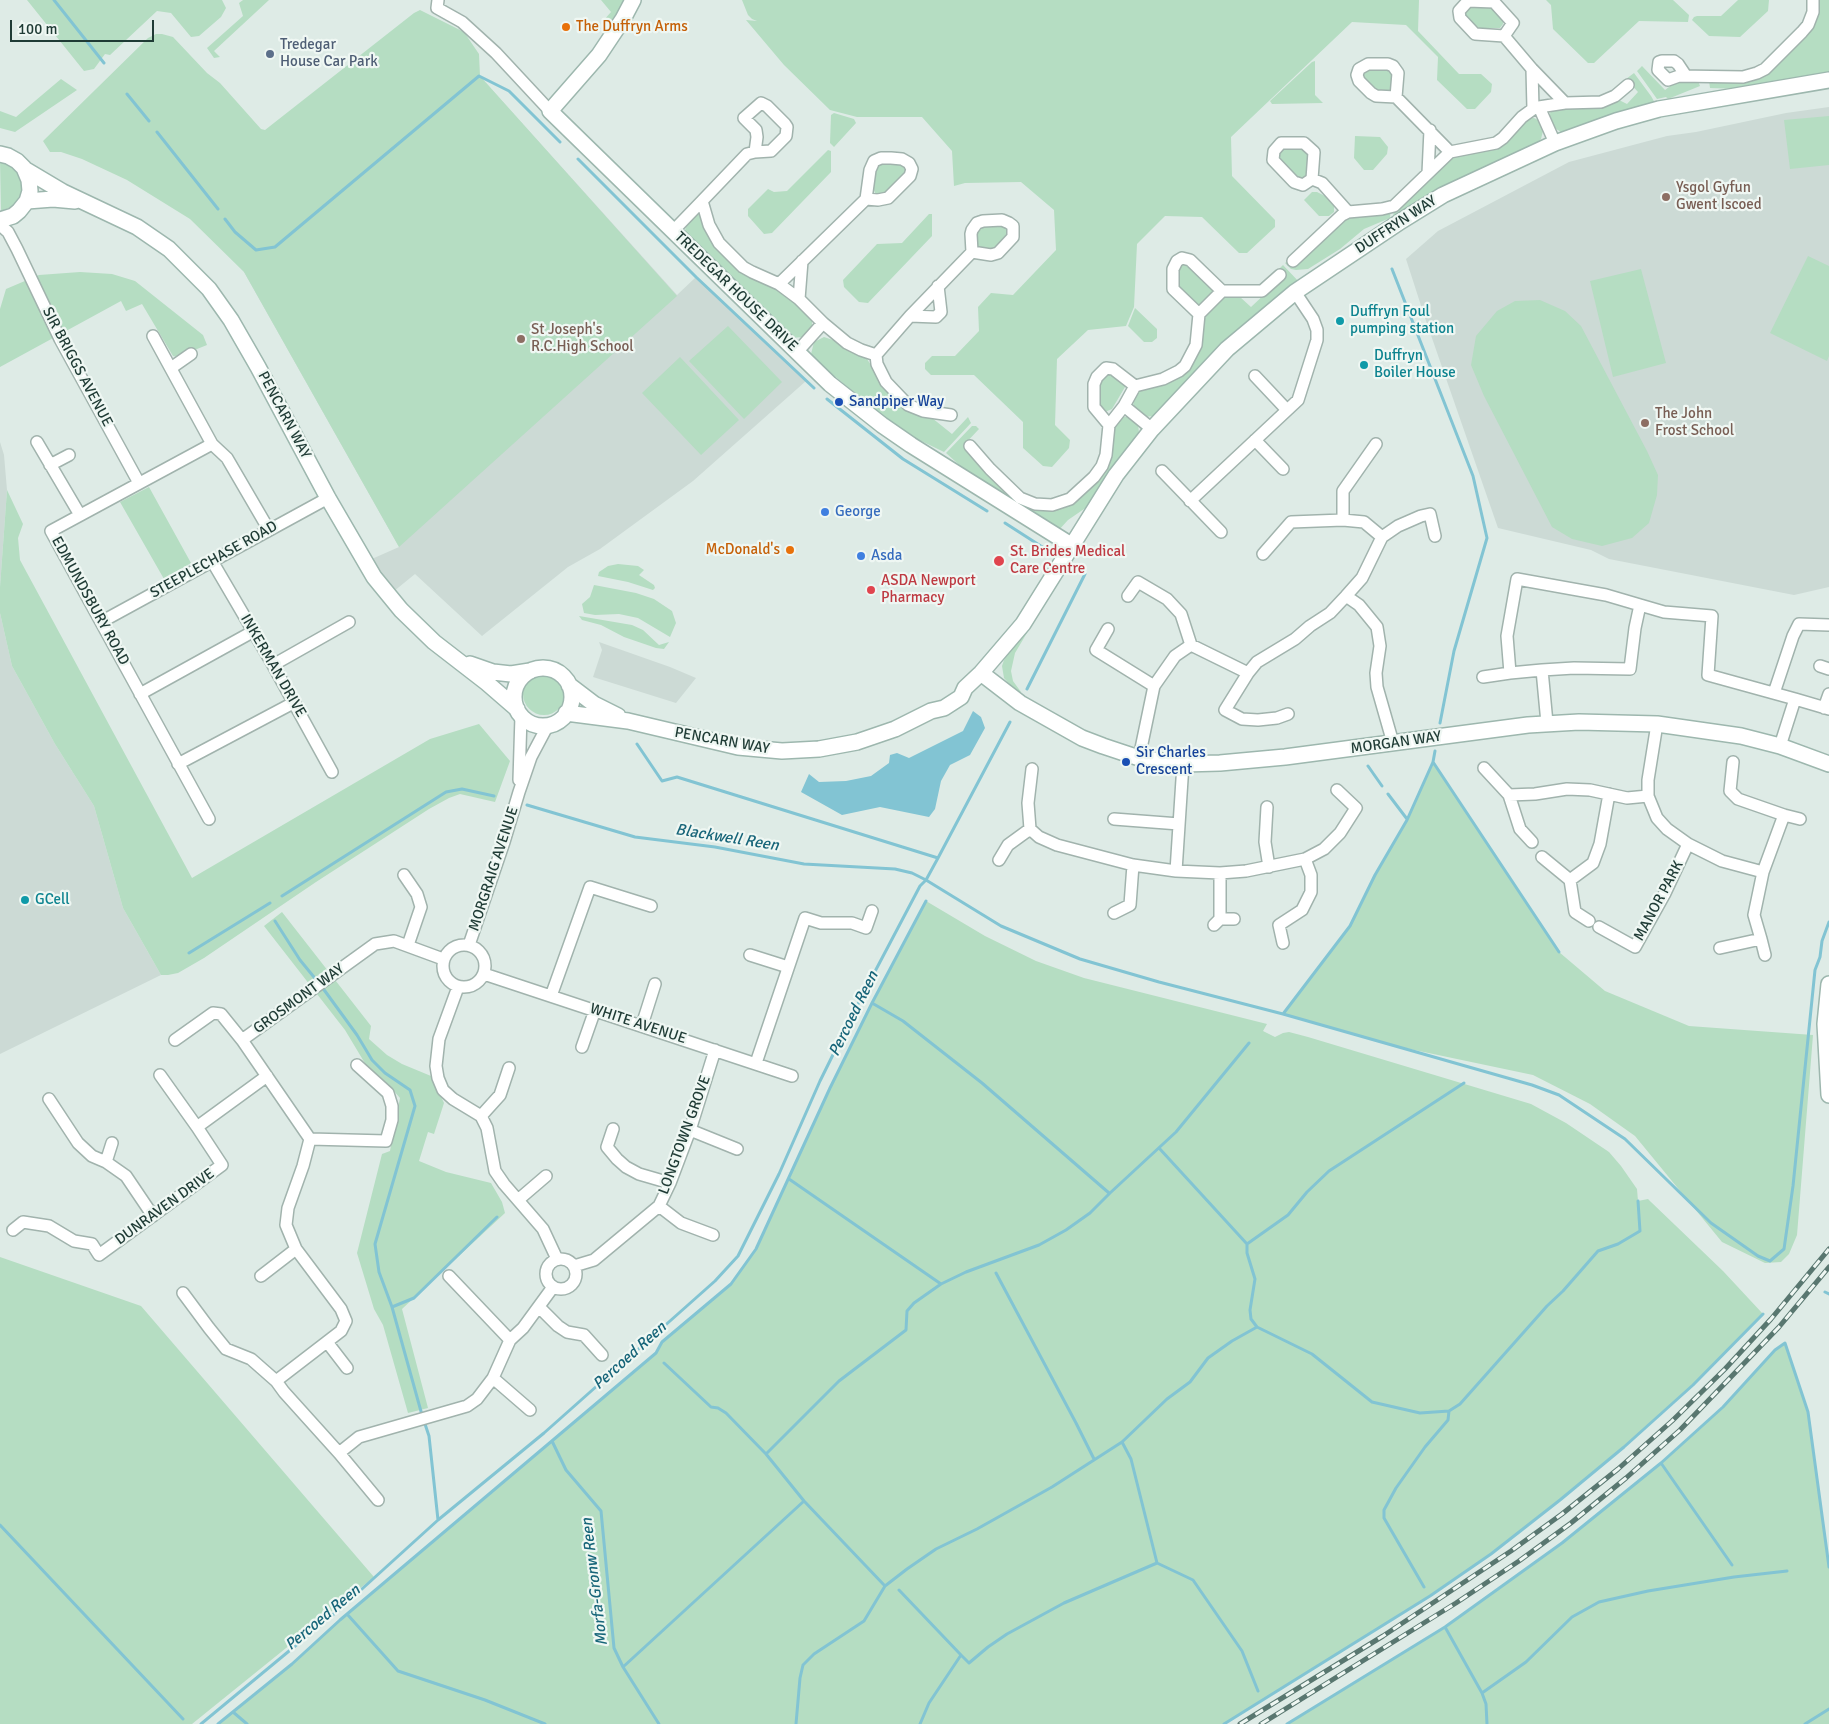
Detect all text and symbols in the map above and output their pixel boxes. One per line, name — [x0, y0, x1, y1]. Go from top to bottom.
scale bar — [12, 10, 156, 42]
place label: The Duffryn Arms — [576, 18, 688, 36]
text: 100 m — [18, 20, 58, 38]
marker: The Duffryn Arms — [560, 21, 572, 33]
place label: Tredegar House Car Park — [280, 36, 378, 71]
marker: Tredegar House Car Park — [264, 48, 276, 60]
place label: Ysgol Gyfun Gwent Iscoed — [1676, 179, 1762, 214]
marker: Ysgol Gyfun Gwent Iscoed — [1660, 191, 1672, 203]
street label: DUFFRYN WAY — [1352, 192, 1440, 258]
street label: TREDEGAR HOUSE DRIVE — [671, 228, 801, 356]
place label: Duffryn Foul pumping station — [1350, 303, 1454, 338]
street label: SIR BRIGGS AVENUE — [38, 304, 116, 430]
marker: Duffryn Foul pumping station — [1334, 315, 1346, 327]
place label: St Joseph's R.C.High School — [531, 321, 634, 356]
marker: St Joseph's R.C.High School — [515, 333, 527, 345]
place label: Duffryn Boiler House — [1374, 347, 1456, 382]
marker: Duffryn Boiler House — [1358, 359, 1370, 371]
street label: PENCARN WAY — [253, 368, 315, 462]
place label: Sandpiper Way — [849, 393, 944, 411]
marker: Sandpiper Way — [833, 396, 845, 408]
place label: The John Frost School — [1655, 405, 1734, 440]
marker: The John Frost School — [1639, 417, 1651, 429]
place label: George — [835, 503, 881, 521]
marker: George — [819, 506, 831, 518]
street label: STEEPLECHASE ROAD — [147, 518, 281, 602]
street label: EDMUNDSBURY ROAD — [47, 533, 133, 669]
place label: McDonald's — [706, 541, 780, 559]
place label: St. Brides Medical Care Centre — [1010, 543, 1126, 578]
marker: McDonald's — [784, 544, 796, 556]
place label: Asda — [871, 547, 902, 565]
marker: Asda — [855, 550, 867, 562]
marker: St. Brides Medical Care Centre — [992, 554, 1006, 568]
place label: ASDA Newport Pharmacy — [881, 572, 976, 607]
marker: ASDA Newport Pharmacy — [865, 584, 877, 596]
street label: INKERMAN DRIVE — [236, 611, 310, 721]
street label: PENCARN WAY — [673, 724, 771, 758]
street label: MORGAN WAY — [1350, 728, 1442, 758]
place label: Sir Charles Crescent — [1136, 744, 1206, 779]
marker: Sir Charles Crescent — [1120, 756, 1132, 768]
street label: MORGRAIG AVENUE — [465, 804, 523, 934]
water label: Blackwell Reen — [674, 820, 780, 856]
street label: MANOR PARK — [1630, 858, 1688, 944]
place label: GCell — [35, 891, 70, 909]
marker: GCell — [19, 894, 31, 906]
street label: GROSMONT WAY — [250, 960, 348, 1038]
water label: Percoed Reen — [825, 968, 883, 1060]
street label: WHITE AVENUE — [587, 1000, 689, 1048]
street label: LONGTOWN GROVE — [655, 1073, 715, 1197]
street label: DUNRAVEN DRIVE — [112, 1165, 218, 1249]
water label: Percoed Reen — [589, 1318, 671, 1394]
water label: Morfa-Gronw Reen — [578, 1517, 612, 1647]
water label: Percoed Reen — [282, 1581, 364, 1655]

